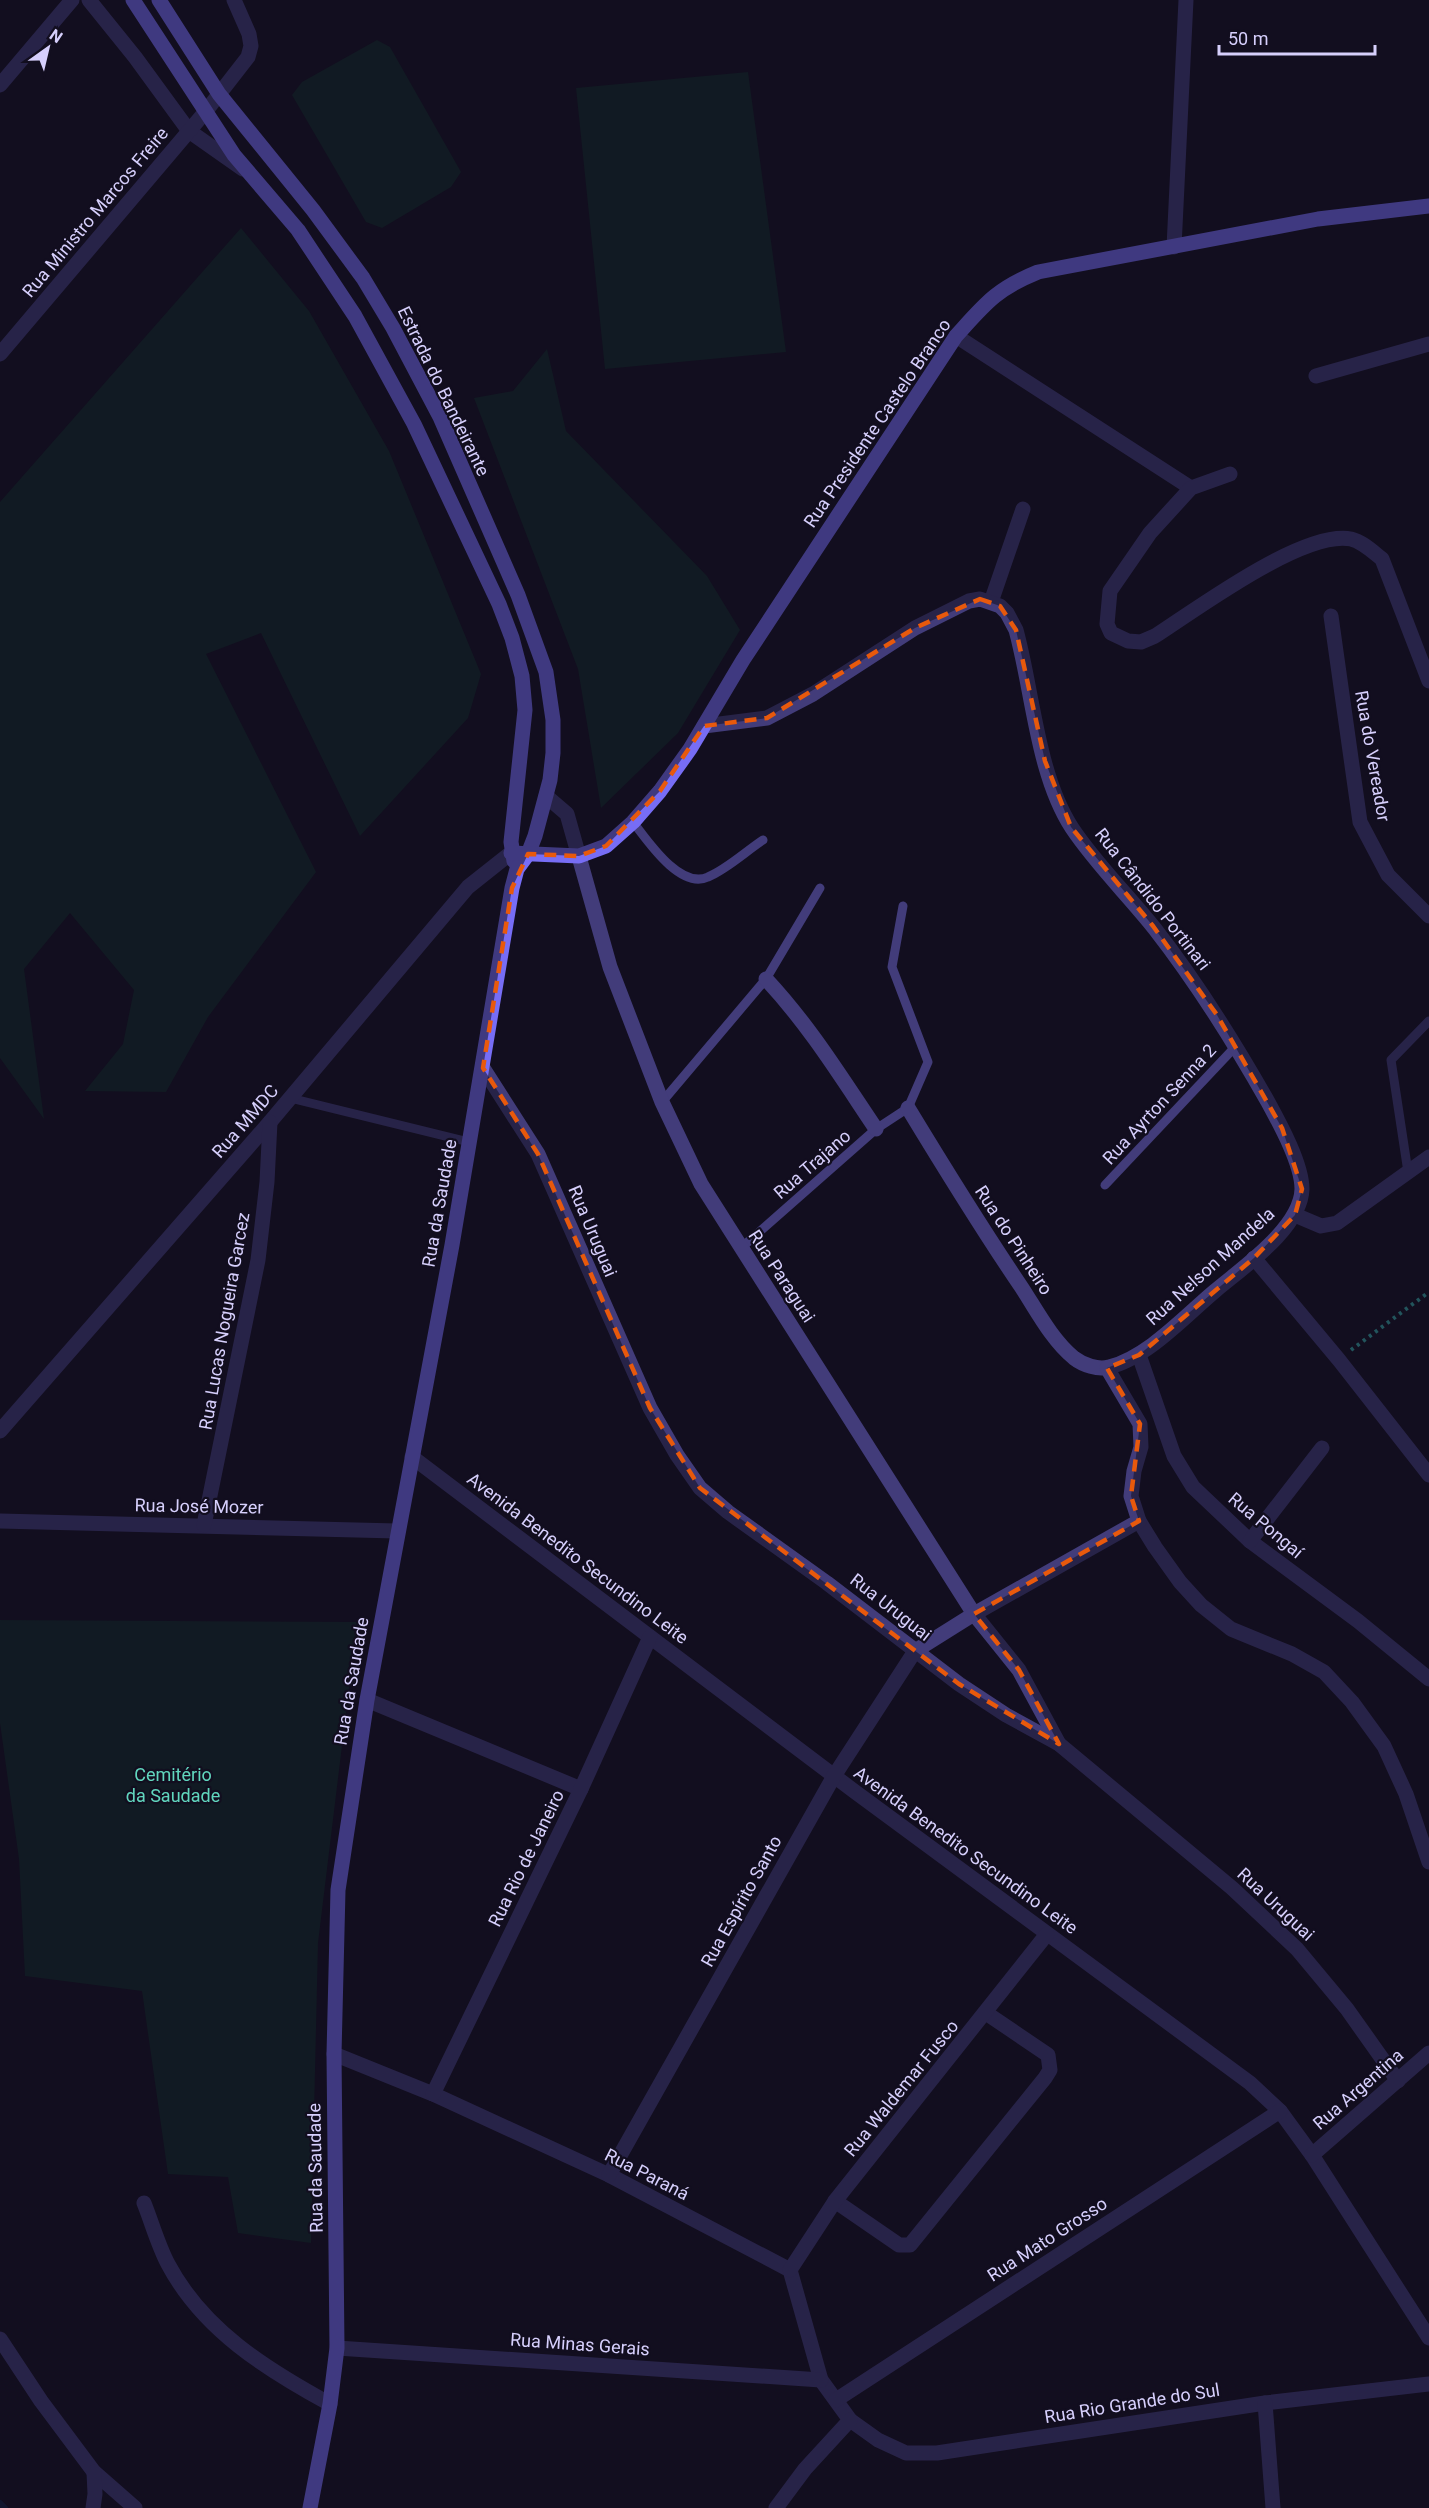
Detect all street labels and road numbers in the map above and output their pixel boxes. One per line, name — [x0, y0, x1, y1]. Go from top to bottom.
street label: Rua Ministro Marcos Freire — [18, 123, 172, 301]
street label: Estrada do Bandeirante — [394, 303, 494, 479]
street label: Rua Presidente Castelo Branco — [799, 315, 955, 531]
street label: Rua do Vereador — [1351, 689, 1395, 823]
street label: Rua Cândido Portinari — [1091, 824, 1215, 974]
street label: Rua Ayrton Senna 2 — [1098, 1040, 1220, 1168]
street label: Rua MMDC — [207, 1080, 283, 1162]
street label: Rua Trajano — [769, 1125, 855, 1203]
street label: Rua da Saudade — [417, 1137, 461, 1269]
street label: Rua Uruguai — [564, 1182, 622, 1280]
street label: Rua do Pinheiro — [971, 1182, 1057, 1298]
street label: Rua Nelson Mandela — [1142, 1203, 1278, 1329]
street label: Rua Lucas Nogueira Garcez — [195, 1211, 253, 1431]
street label: Rua Paraguai — [744, 1226, 820, 1326]
street label: Avenida Benedito Secundino Leite — [463, 1468, 693, 1648]
street label: Rua Pongaí — [1224, 1488, 1308, 1563]
street label: Rua José Mozer — [134, 1494, 264, 1518]
street label: Rua Uruguai — [846, 1569, 936, 1645]
street label: Rua da Saudade — [329, 1615, 373, 1747]
street label: Avenida Benedito Secundino Leite — [850, 1762, 1082, 1938]
street label: Rua Rio de Janeiro — [484, 1786, 568, 1930]
street label: Rua Espírito Santo — [696, 1832, 786, 1970]
street label: Rua Uruguai — [1233, 1863, 1319, 1945]
street label: Rua Waldemar Fusco — [839, 2015, 963, 2161]
street label: Rua Argentina — [1309, 2044, 1407, 2134]
street label: Rua da Saudade — [303, 2103, 327, 2233]
street label: Rua Paraná — [601, 2144, 693, 2204]
street label: Rua Mato Grosso — [983, 2192, 1111, 2286]
street label: Rua Minas Gerais — [510, 2329, 650, 2359]
street label: Rua Rio Grande do Sul — [1043, 2379, 1221, 2427]

